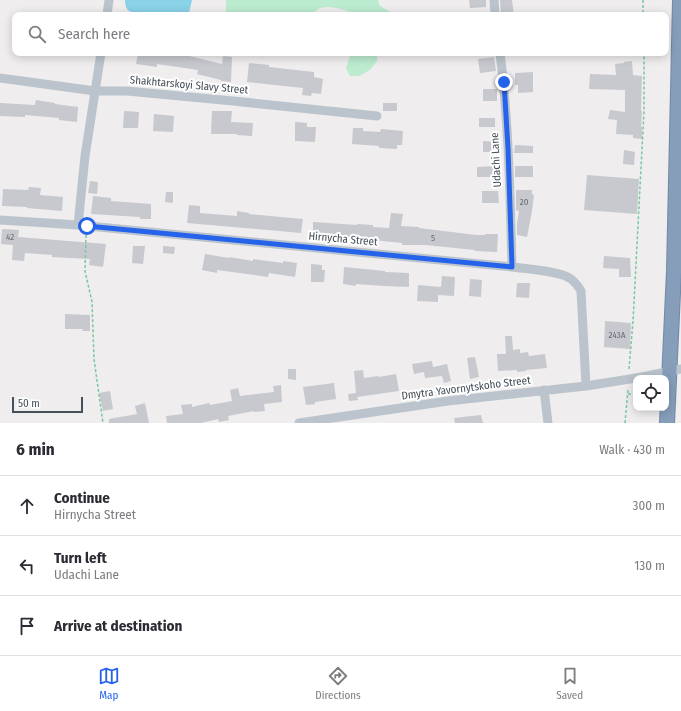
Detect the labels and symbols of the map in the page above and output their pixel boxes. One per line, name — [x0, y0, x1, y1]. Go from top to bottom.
street label: Shakhtarskoyi Slavy Street — [129, 73, 249, 97]
route end — [495, 73, 513, 91]
street label: Udachi Lane — [488, 132, 504, 188]
house number: 20 — [520, 197, 529, 207]
route start — [78, 217, 96, 235]
street label: Hirnycha Street — [308, 230, 379, 249]
house number: 42 — [6, 232, 14, 242]
house number: 5 — [431, 233, 435, 243]
house number: 243А — [609, 330, 626, 340]
street label: Dmytra Yavornytskoho Street — [401, 374, 532, 402]
scale bar — [12, 395, 83, 414]

